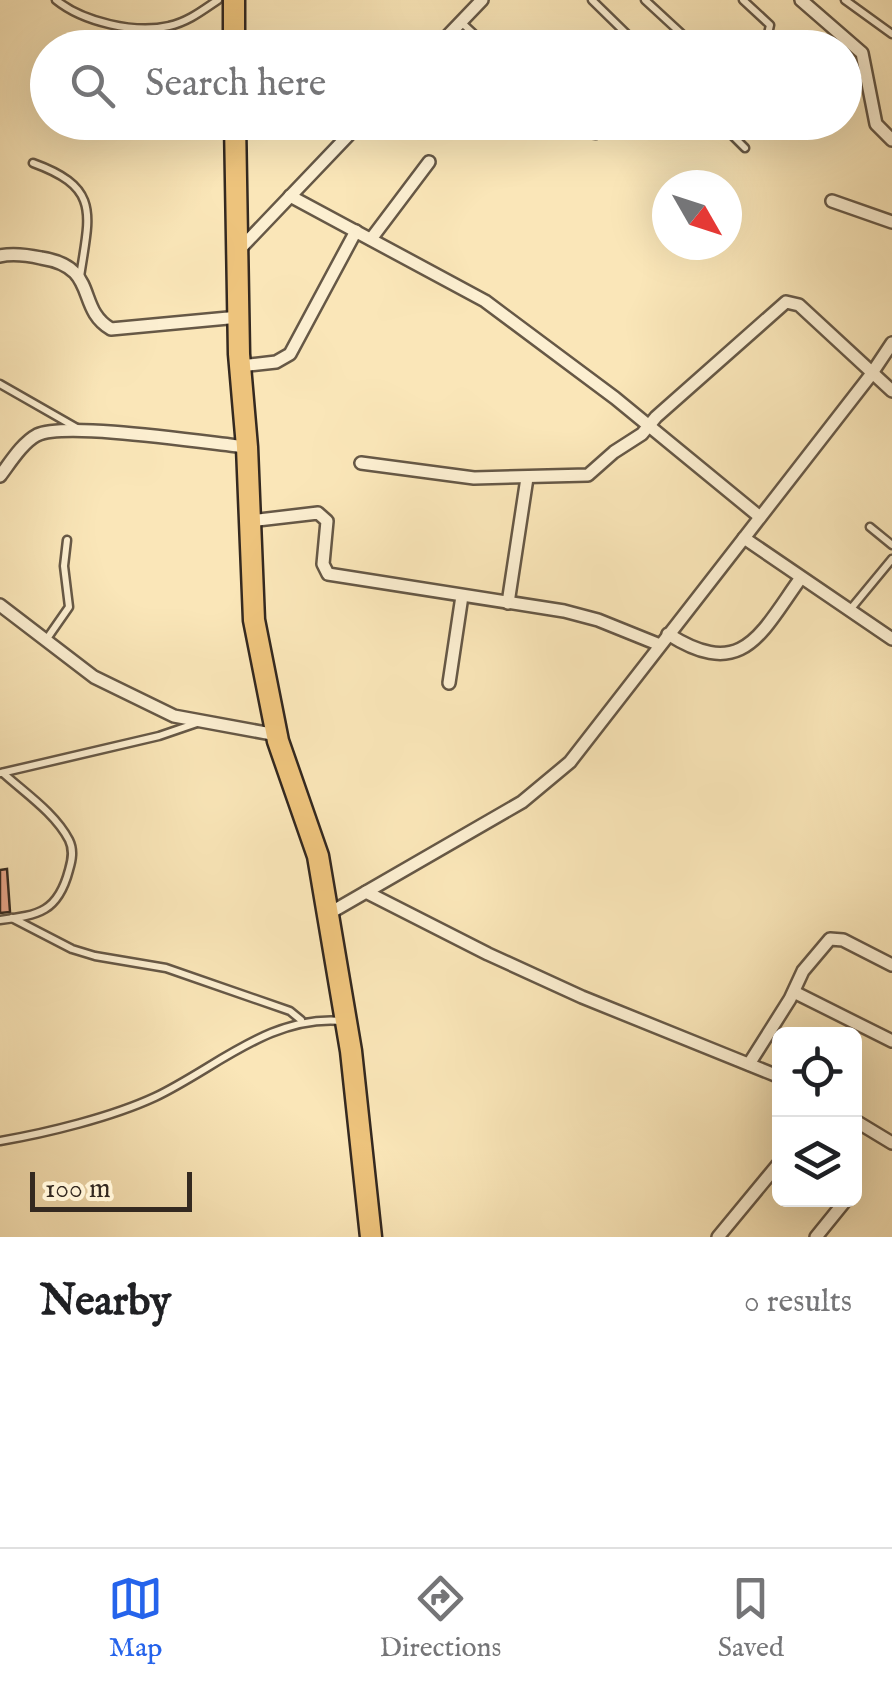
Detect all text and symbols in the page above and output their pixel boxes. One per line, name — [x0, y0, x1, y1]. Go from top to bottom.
search box — [30, 30, 862, 140]
icon: search — [65, 58, 120, 113]
text: Search here — [145, 61, 326, 109]
north arrow — [652, 170, 742, 260]
map controls — [772, 1027, 862, 1207]
button: locate — [772, 1027, 862, 1117]
button: layers — [772, 1117, 862, 1207]
scale bar — [30, 1167, 192, 1212]
text: 100 m — [45, 1172, 111, 1207]
text: Nearby — [40, 1276, 171, 1329]
text: 0 results — [744, 1282, 852, 1323]
tab: Map — [108, 1571, 163, 1666]
tab: Directions — [379, 1571, 501, 1666]
tab: Saved — [718, 1571, 784, 1666]

